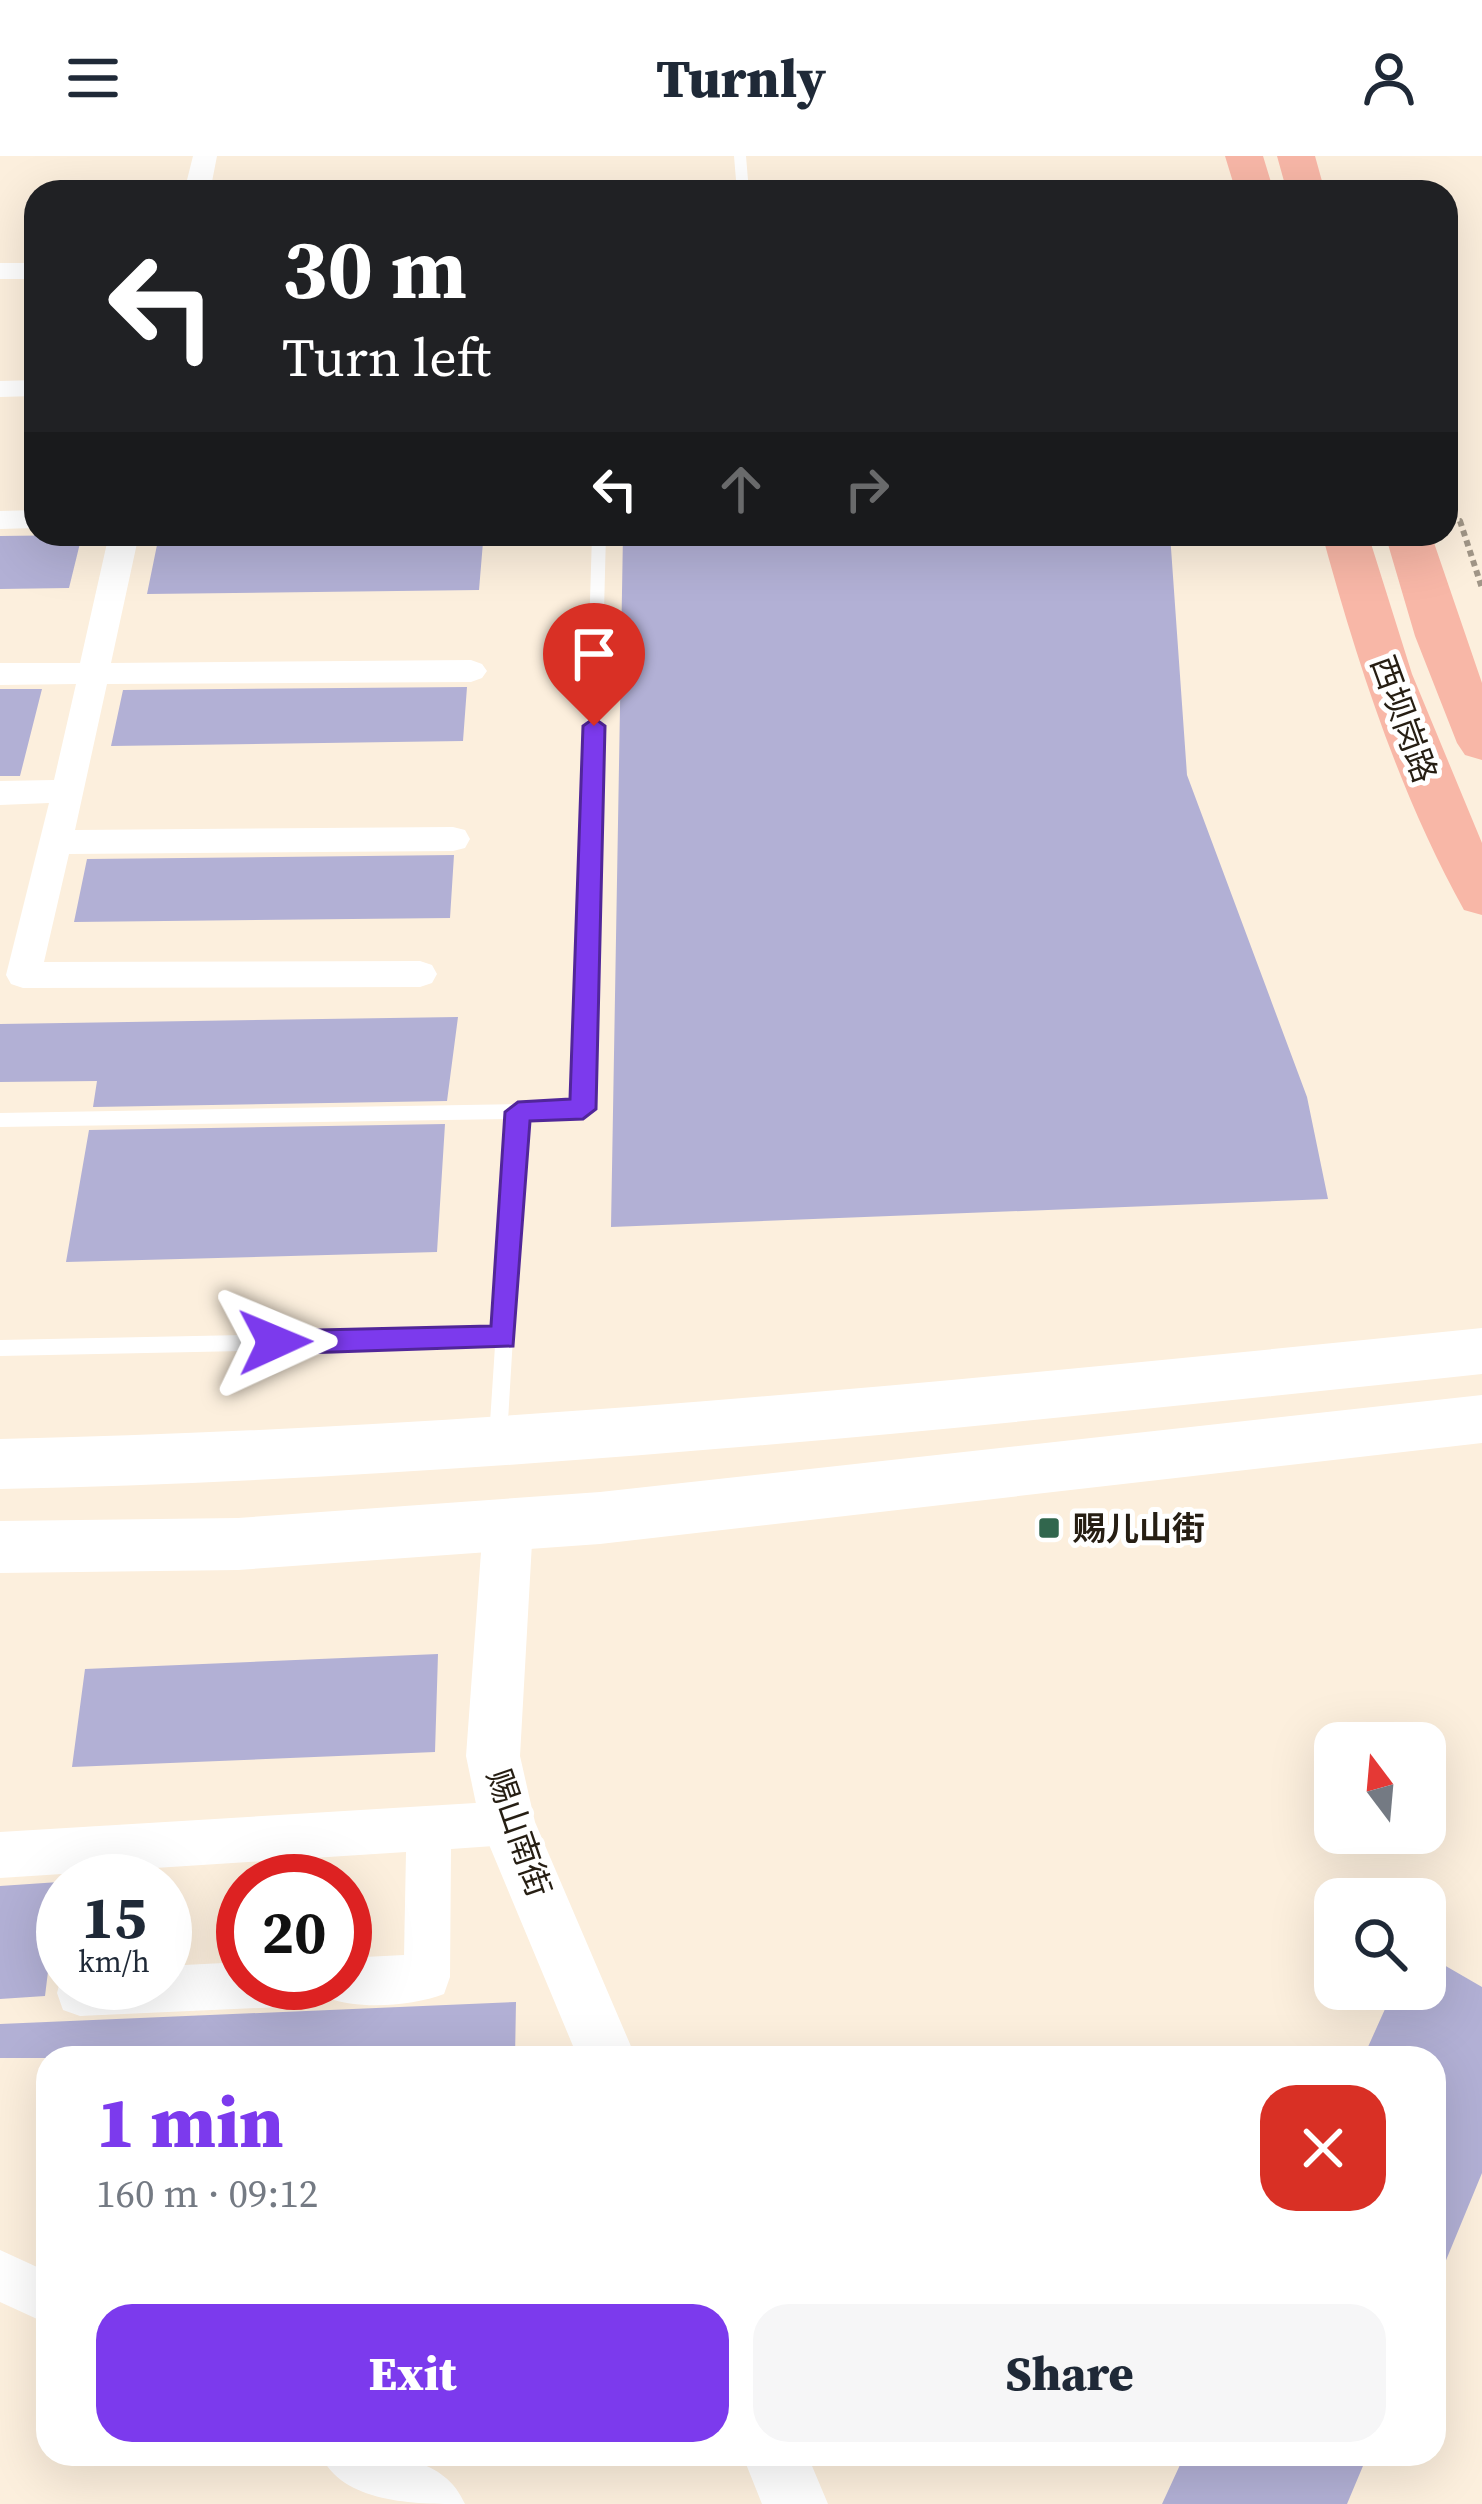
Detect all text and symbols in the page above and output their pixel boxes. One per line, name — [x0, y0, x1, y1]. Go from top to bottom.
text: Turnly — [656, 41, 826, 115]
icon: menu — [60, 45, 126, 111]
icon: person — [1356, 45, 1422, 111]
text: 30 m — [282, 211, 467, 326]
icon: left — [84, 228, 240, 384]
text: Turn left — [282, 320, 491, 394]
icon: left — [582, 456, 648, 522]
icon: ahead — [708, 456, 774, 522]
icon: right — [834, 456, 900, 522]
pin — [543, 603, 645, 726]
icon: arrive — [561, 621, 627, 687]
street label: 西坝岗路 — [1360, 649, 1448, 789]
position arrow — [212, 1279, 338, 1405]
place label: 赐儿山街 — [1072, 1506, 1205, 1551]
marker: 赐儿山街 — [1036, 1515, 1062, 1541]
north arrow — [1314, 1722, 1446, 1854]
map controls — [1314, 1722, 1446, 2010]
street label: 赐山南街 — [476, 1763, 562, 1903]
speed limit sign: 20 — [216, 1854, 372, 2010]
text: 15 — [81, 1876, 147, 1958]
button: search — [1314, 1878, 1446, 2010]
text: km/h — [78, 1941, 150, 1982]
text: 1 min — [96, 2072, 284, 2171]
button: close — [1260, 2085, 1386, 2211]
text: 160 m · 09:12 — [96, 2167, 318, 2220]
button: Exit — [96, 2304, 729, 2442]
button: Share — [753, 2304, 1386, 2442]

